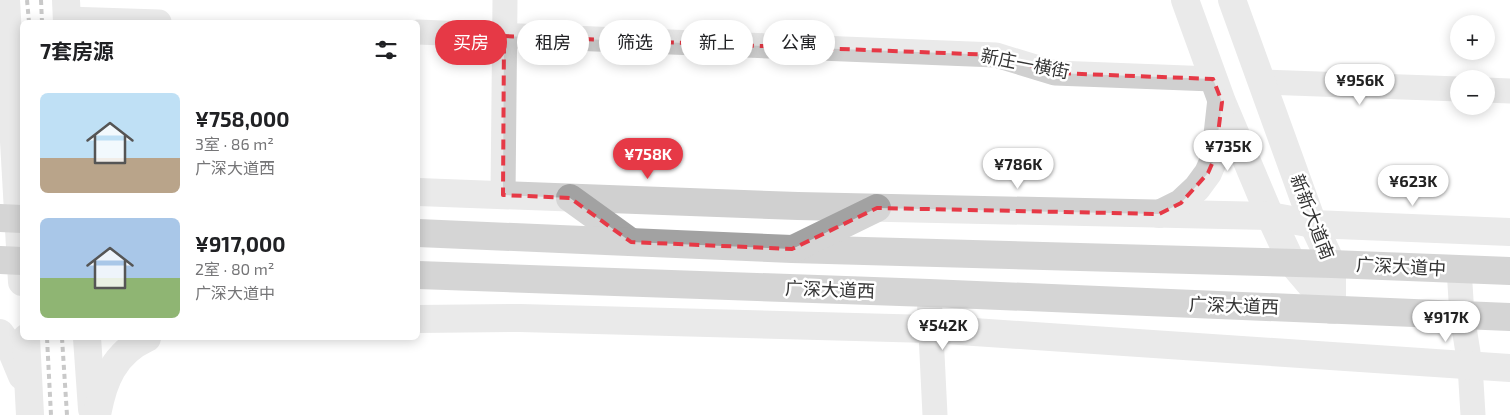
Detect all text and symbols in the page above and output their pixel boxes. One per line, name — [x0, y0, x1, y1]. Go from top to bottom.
map controls — [1450, 15, 1495, 115]
button: + — [1450, 15, 1495, 60]
chip: 买房 — [435, 20, 507, 65]
chip: 租房 — [517, 20, 589, 65]
chip: 筛选 — [599, 20, 671, 65]
chip: 新上 — [681, 20, 753, 65]
chip: 公寓 — [763, 20, 835, 65]
icon: filters — [372, 36, 400, 64]
text: 7套房源 — [40, 38, 114, 63]
street label: 新庄一横街 — [979, 44, 1071, 82]
pin: ¥956K — [1325, 64, 1395, 106]
text: ¥956K — [1336, 70, 1384, 89]
button: − — [1450, 70, 1495, 115]
text: ¥758,000 — [195, 106, 290, 131]
icon: home — [80, 113, 140, 173]
pin: ¥735K — [1193, 130, 1263, 172]
text: 3室 · 86 m² — [195, 134, 274, 153]
text: ¥735K — [1204, 136, 1252, 155]
pin: ¥758K — [613, 138, 683, 180]
text: ¥758K — [624, 144, 672, 163]
pin: ¥786K — [983, 148, 1053, 190]
text: ¥786K — [994, 154, 1042, 173]
text: 广深大道西 — [195, 158, 275, 177]
pin: ¥623K — [1378, 164, 1448, 207]
street label: 新新大道南 — [1287, 171, 1339, 263]
text: ¥623K — [1389, 171, 1437, 190]
text: ¥917,000 — [195, 231, 285, 256]
icon: home — [80, 238, 140, 298]
street label: 广深大道中 — [1356, 253, 1447, 279]
text: 2室 · 80 m² — [195, 259, 274, 278]
street label: 广深大道西 — [785, 276, 875, 302]
text: 广深大道中 — [195, 283, 275, 302]
street label: 广深大道西 — [1189, 292, 1279, 318]
pin: ¥917K — [1411, 300, 1481, 343]
text: ¥917K — [1423, 307, 1469, 326]
pin: ¥542K — [908, 308, 978, 351]
text: ¥542K — [918, 315, 968, 334]

